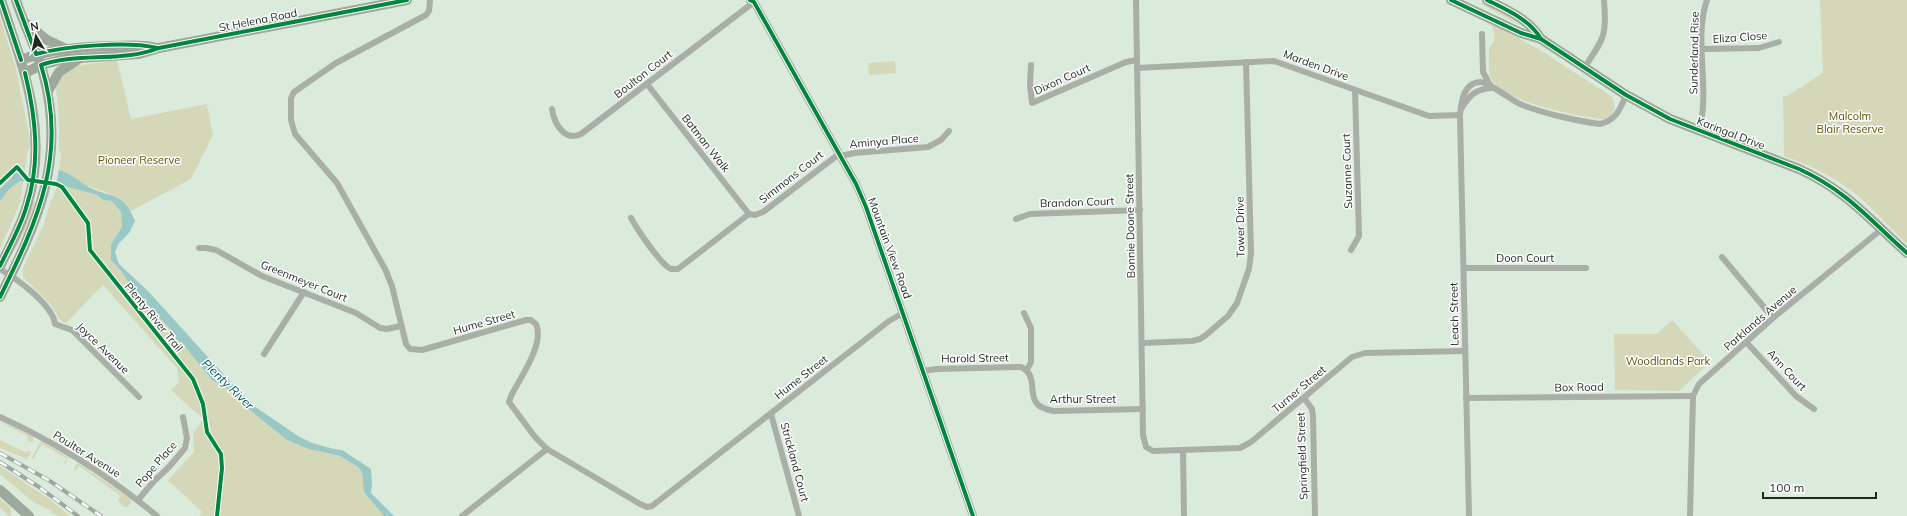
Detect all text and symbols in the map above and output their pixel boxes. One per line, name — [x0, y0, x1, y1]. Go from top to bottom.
street label: St Helena Road — [218, 6, 298, 34]
street label: Sunderland Rise — [1686, 11, 1702, 95]
north arrow — [16, 16, 56, 56]
text: N — [29, 19, 40, 34]
street label: Eliza Close — [1712, 28, 1768, 46]
street label: Boulton Court — [611, 47, 675, 101]
street label: Marden Drive — [1281, 47, 1351, 83]
street label: Dixon Court — [1032, 60, 1092, 98]
park label: Malcolm Blair Reserve — [1816, 109, 1884, 136]
street label: Batman Walk — [679, 111, 733, 175]
street label: Karingal Drive — [1695, 114, 1767, 152]
street label: Aminya Place — [849, 131, 919, 151]
street label: Suzanne Court — [1339, 133, 1355, 209]
street label: Simmons Court — [756, 147, 826, 206]
park label: Pioneer Reserve — [98, 153, 180, 167]
street label: Bonnie Doone Street — [1122, 173, 1138, 278]
street label: Brandon Court — [1039, 194, 1115, 210]
street label: Mountain View Road — [865, 196, 915, 300]
street label: Tower Drive — [1232, 196, 1248, 258]
street label: Doon Court — [1496, 251, 1554, 265]
street label: Greenmeyer Court — [259, 257, 350, 305]
street label: Plenty River Trail — [122, 279, 186, 355]
street label: Leach Street — [1446, 282, 1462, 346]
street label: Parklands Avenue — [1721, 283, 1799, 353]
street label: Hume Street — [451, 306, 517, 338]
street label: Joyce Avenue — [74, 319, 132, 377]
street label: Ann Court — [1764, 346, 1810, 394]
street label: Harold Street — [941, 350, 1009, 366]
street label: Hume Street — [772, 352, 831, 402]
park label: Woodlands Park — [1626, 354, 1711, 368]
water label: Plenty River — [199, 356, 258, 413]
street label: Turner Street — [1269, 362, 1329, 416]
street label: Box Road — [1554, 380, 1604, 394]
street label: Arthur Street — [1050, 392, 1116, 406]
street label: Springfield Street — [1293, 412, 1311, 500]
street label: Strickland Court — [778, 421, 812, 503]
street label: Poulter Avenue — [51, 428, 123, 480]
street label: Pope Place — [132, 438, 180, 490]
scale bar — [1763, 474, 1876, 500]
text: 100 m — [1769, 480, 1804, 495]

